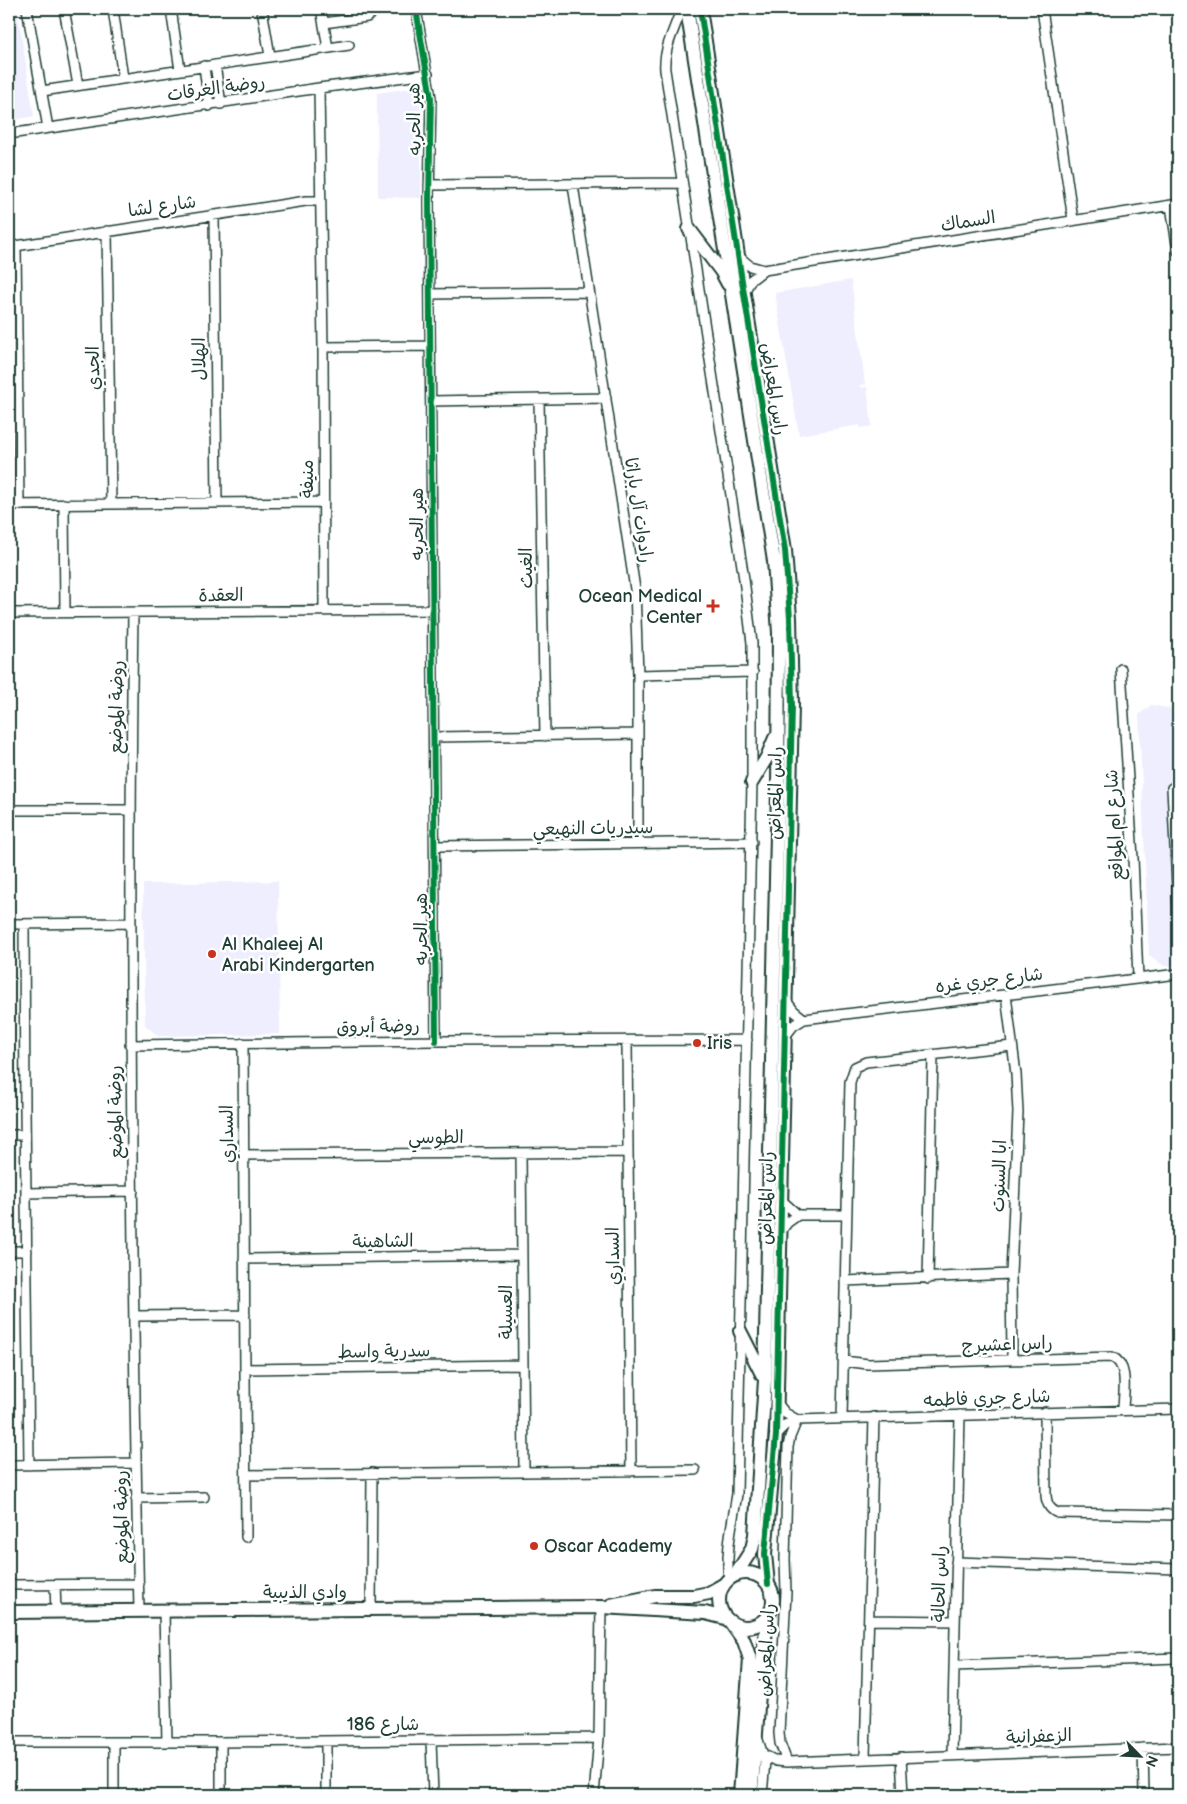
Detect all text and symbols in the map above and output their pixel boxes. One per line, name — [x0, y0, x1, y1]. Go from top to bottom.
street label: روضة الغرقات — [166, 71, 266, 106]
street label: هير الحربه — [403, 83, 426, 155]
street label: شارع لشا — [127, 191, 198, 223]
street label: السماك — [939, 207, 997, 236]
street label: الهلال — [189, 337, 210, 381]
street label: راس المعراض — [756, 341, 791, 437]
street label: الجدي — [83, 346, 106, 390]
street label: رادوات آل باراثا — [620, 456, 657, 564]
street label: منيفة — [297, 460, 318, 498]
street label: هير الحربه — [407, 488, 428, 560]
street label: الغيث — [516, 547, 537, 589]
street label: العقدة — [198, 585, 244, 606]
place label: Ocean Medical Center — [579, 586, 702, 628]
marker: Ocean Medical Center — [706, 599, 720, 613]
street label: روضة الموضع — [105, 660, 130, 754]
street label: راس المعراض — [764, 746, 787, 840]
street label: شارع ام المواقع — [1101, 769, 1131, 881]
street label: سيدريات النهيعي — [533, 817, 654, 845]
street label: هير الحربه — [411, 893, 432, 965]
place label: Al Khaleej Al Arabi Kindergarten — [222, 934, 375, 976]
marker: Al Khaleej Al Arabi Kindergarten — [206, 948, 218, 960]
street label: شارع جري غره — [934, 963, 1044, 1000]
street label: روضة أبروق — [336, 1015, 420, 1038]
place label: Iris — [707, 1033, 732, 1054]
marker: Iris — [691, 1037, 703, 1049]
street label: روضة الموضع — [104, 1065, 129, 1159]
street label: السداري — [216, 1105, 241, 1163]
street label: الطوسي — [408, 1127, 464, 1153]
street label: ابا السنوت — [988, 1139, 1012, 1213]
street label: راس المعراض — [755, 1151, 778, 1245]
street label: السداري — [602, 1227, 627, 1285]
street label: الشاهينة — [352, 1230, 414, 1253]
street label: العسيلة — [496, 1285, 517, 1339]
street label: راس اعشيرج — [961, 1332, 1053, 1358]
street label: سدرية واسط — [337, 1340, 431, 1363]
street label: شارع جري فاطمه — [923, 1386, 1051, 1413]
street label: روضة الموضع — [110, 1470, 135, 1564]
place label: Oscar Academy — [544, 1536, 673, 1557]
marker: Oscar Academy — [528, 1540, 540, 1552]
street label: راس الحالة — [928, 1545, 951, 1623]
street label: وادي الذيبية — [263, 1582, 347, 1605]
street label: راس المعراض — [754, 1603, 779, 1697]
street label: شارع 186 — [347, 1714, 419, 1736]
street label: الزعفرانية — [1006, 1725, 1072, 1748]
north arrow — [1114, 1732, 1164, 1782]
text: N — [1142, 1753, 1161, 1769]

